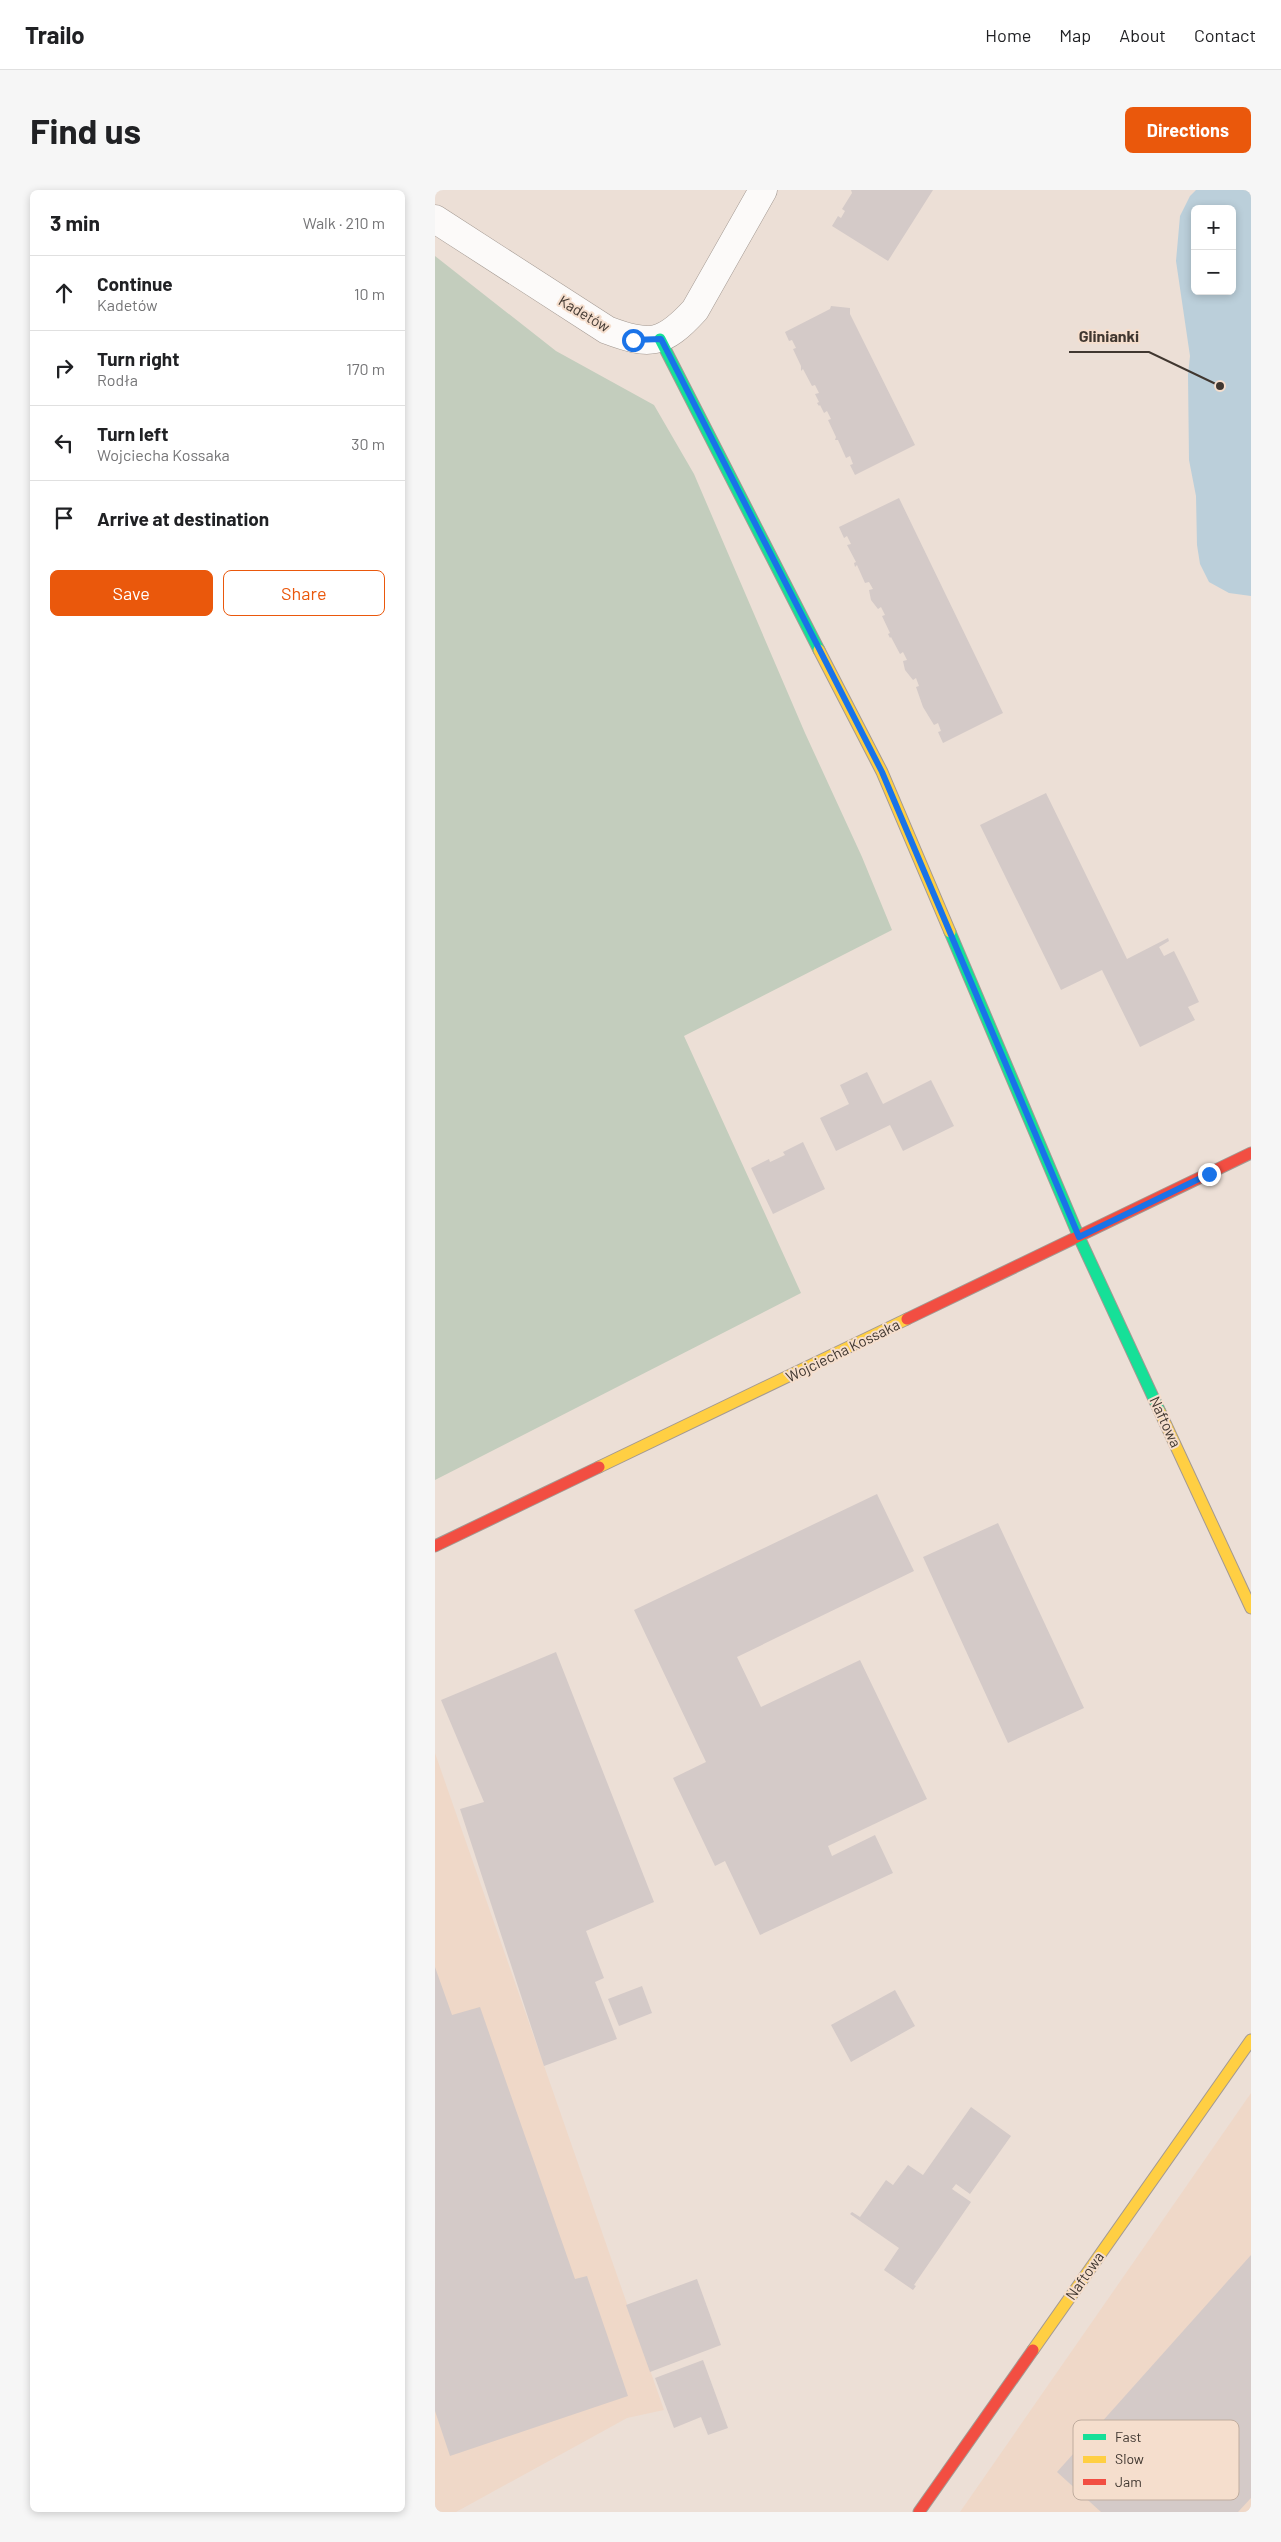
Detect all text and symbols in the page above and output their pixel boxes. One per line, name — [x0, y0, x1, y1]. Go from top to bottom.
text: Trailo — [25, 20, 85, 49]
text: Home — [985, 24, 1031, 46]
text: Map — [1059, 24, 1091, 46]
text: About — [1119, 24, 1166, 46]
text: Contact — [1194, 24, 1256, 46]
button: Directions — [1125, 107, 1251, 153]
text: Find us — [30, 109, 141, 151]
map controls — [1191, 205, 1236, 295]
button: + — [1191, 205, 1236, 250]
text: 3 min — [50, 210, 100, 235]
text: Walk · 210 m — [303, 213, 385, 232]
button: − — [1191, 250, 1236, 295]
text: Continue — [97, 272, 173, 295]
icon: ahead — [50, 279, 78, 307]
text: 10 m — [354, 284, 385, 303]
street label: Kadetów — [556, 291, 614, 336]
text: Kadetów — [97, 295, 157, 314]
callout: Glinianki — [1069, 321, 1149, 352]
text: Glinianki — [1079, 326, 1139, 345]
route start — [622, 329, 645, 352]
text: Turn right — [97, 347, 179, 370]
icon: right — [50, 354, 78, 382]
text: 170 m — [346, 359, 385, 378]
text: Rodła — [97, 370, 138, 389]
text: Turn left — [97, 422, 168, 445]
icon: left — [50, 429, 78, 457]
text: 30 m — [351, 434, 385, 453]
text: Wojciecha Kossaka — [97, 445, 230, 464]
icon: arrive — [50, 504, 78, 532]
text: Arrive at destination — [97, 507, 269, 530]
button: Save — [50, 570, 213, 616]
button: Share — [223, 570, 385, 616]
route end — [1198, 1163, 1221, 1186]
street label: Wojciecha Kossaka — [783, 1315, 902, 1385]
street label: Naftowa — [1146, 1393, 1186, 1450]
street label: Naftowa — [1061, 2248, 1107, 2303]
legend — [1073, 2420, 1239, 2500]
text: Fast — [1115, 2428, 1141, 2445]
text: Slow — [1115, 2450, 1144, 2467]
text: Jam — [1115, 2473, 1142, 2490]

